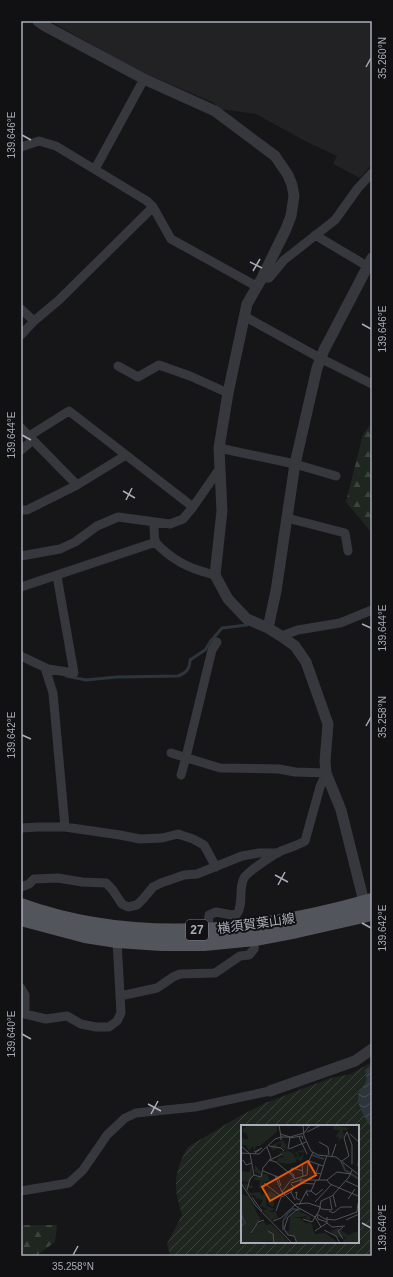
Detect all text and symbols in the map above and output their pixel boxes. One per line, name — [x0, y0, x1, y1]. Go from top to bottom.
text: 35.260°N — [377, 37, 388, 79]
text: 139.646°E — [6, 111, 17, 158]
text: 139.646°E — [377, 305, 388, 352]
text: 139.644°E — [6, 411, 17, 458]
text: 139.644°E — [377, 604, 388, 651]
text: 35.258°N — [377, 696, 388, 738]
text: 139.642°E — [6, 711, 17, 758]
text: 139.642°E — [377, 904, 388, 951]
street label: 横須賀葉山線 — [216, 911, 296, 936]
road number: 27 — [186, 920, 208, 940]
text: 139.640°E — [6, 1010, 17, 1057]
inset map — [241, 1125, 359, 1243]
text: 139.640°E — [377, 1204, 388, 1251]
text: 35.258°N — [52, 1261, 94, 1272]

